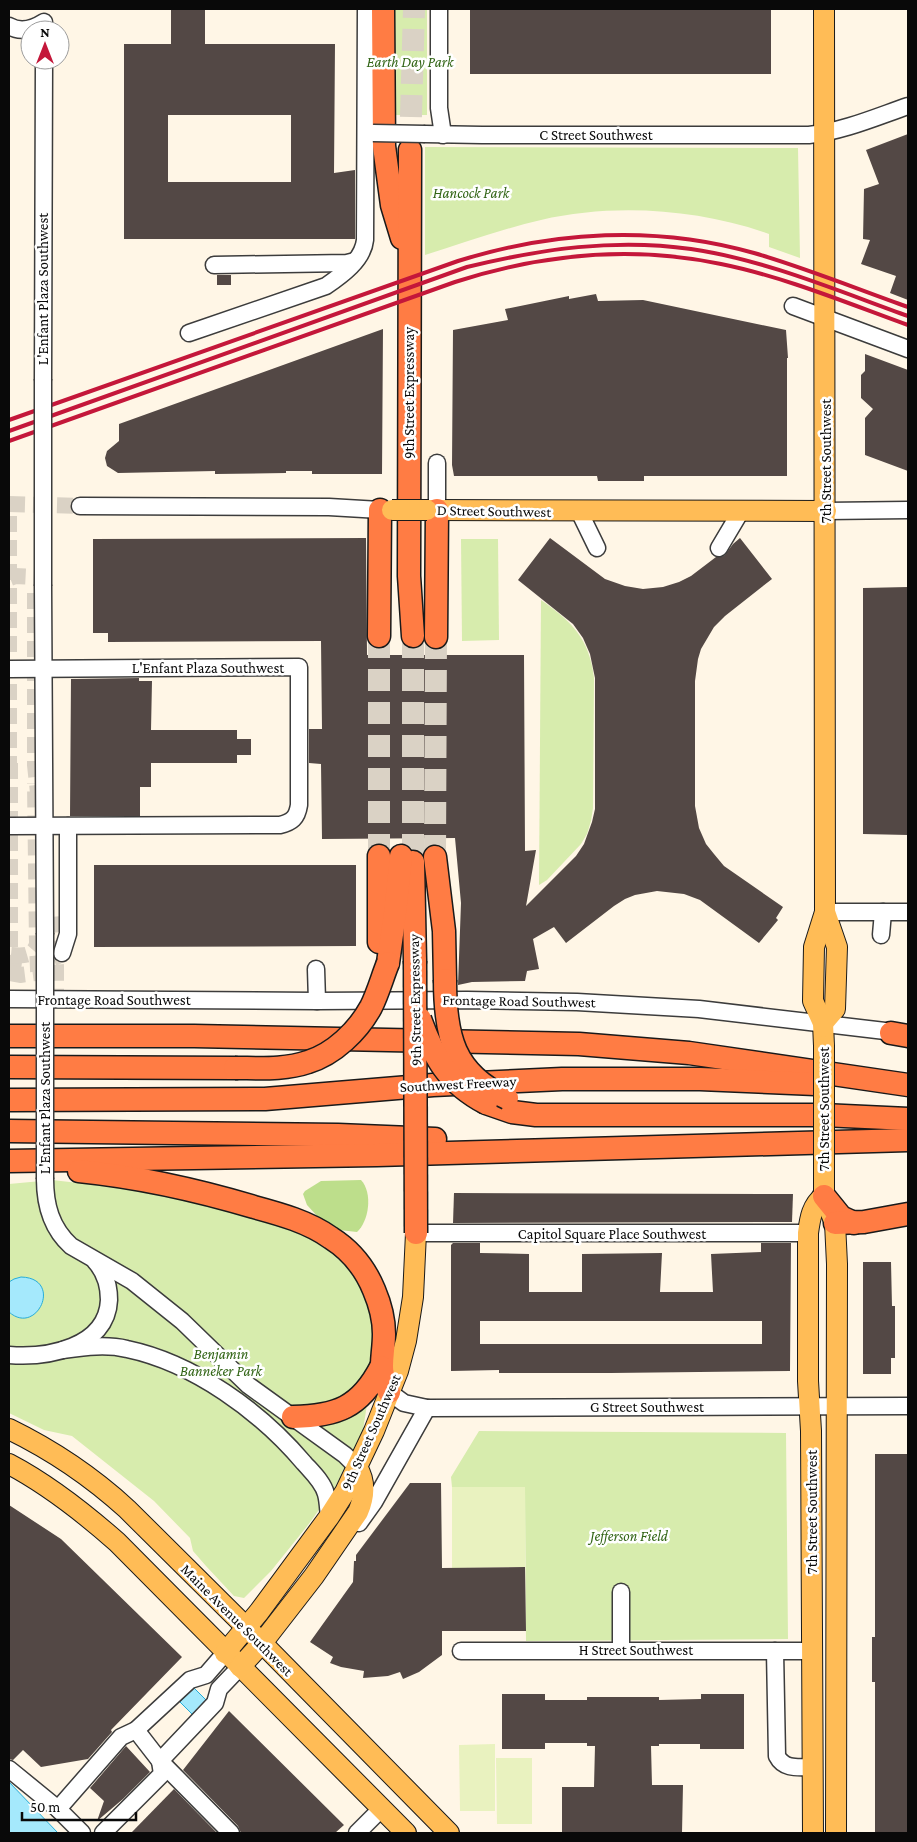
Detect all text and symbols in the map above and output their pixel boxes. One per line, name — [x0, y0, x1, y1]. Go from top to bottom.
north arrow — [20, 20, 70, 70]
text: N — [40, 24, 50, 40]
park label: Earth Day Park — [367, 54, 455, 71]
street label: C Street Southwest — [539, 127, 654, 143]
park label: Hancock Park — [433, 185, 511, 201]
street label: L'Enfant Plaza Southwest — [35, 212, 51, 365]
street label: 9th Street Expressway — [401, 327, 418, 459]
street label: 7th Street Southwest — [818, 398, 834, 523]
street label: D Street Southwest — [437, 502, 552, 520]
street label: L'Enfant Plaza Southwest — [132, 660, 285, 676]
street label: 9th Street Expressway — [406, 934, 425, 1066]
street label: Frontage Road Southwest — [37, 992, 192, 1009]
street label: Frontage Road Southwest — [442, 992, 597, 1011]
street label: L'Enfant Plaza Southwest — [37, 1021, 53, 1174]
street label: 7th Street Southwest — [816, 1046, 832, 1171]
street label: Southwest Freeway — [399, 1073, 517, 1096]
street label: Capitol Square Place Southwest — [518, 1226, 707, 1243]
park label: Benjamin Banneker Park — [180, 1346, 264, 1379]
street label: 9th Street Southwest — [338, 1371, 404, 1492]
street label: G Street Southwest — [590, 1399, 705, 1415]
street label: 7th Street Southwest — [804, 1449, 820, 1574]
park label: Jefferson Field — [587, 1528, 669, 1545]
street label: Maine Avenue Southwest — [178, 1561, 297, 1680]
street label: H Street Southwest — [579, 1642, 694, 1658]
scale bar — [22, 1790, 136, 1822]
text: 50 m — [30, 1799, 60, 1815]

